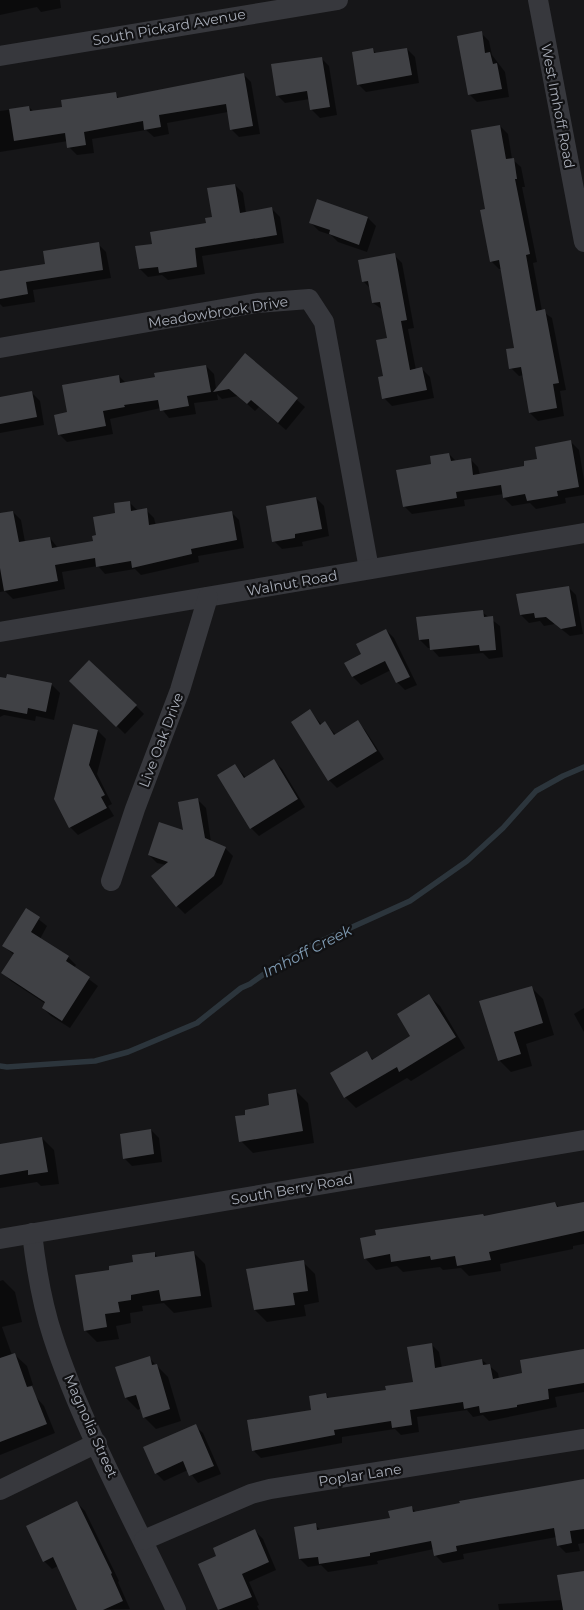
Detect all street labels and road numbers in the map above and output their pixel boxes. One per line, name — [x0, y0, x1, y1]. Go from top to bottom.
street label: South Pickard Avenue — [91, 5, 247, 49]
street label: West Imhoff Road — [537, 42, 579, 170]
street label: Meadowbrook Drive — [147, 292, 289, 332]
street label: Walnut Road — [245, 566, 339, 600]
street label: Live Oak Drive — [135, 690, 187, 790]
street label: South Berry Road — [230, 1169, 354, 1209]
street label: Magnolia Street — [60, 1372, 122, 1481]
street label: Poplar Lane — [317, 1460, 403, 1490]

